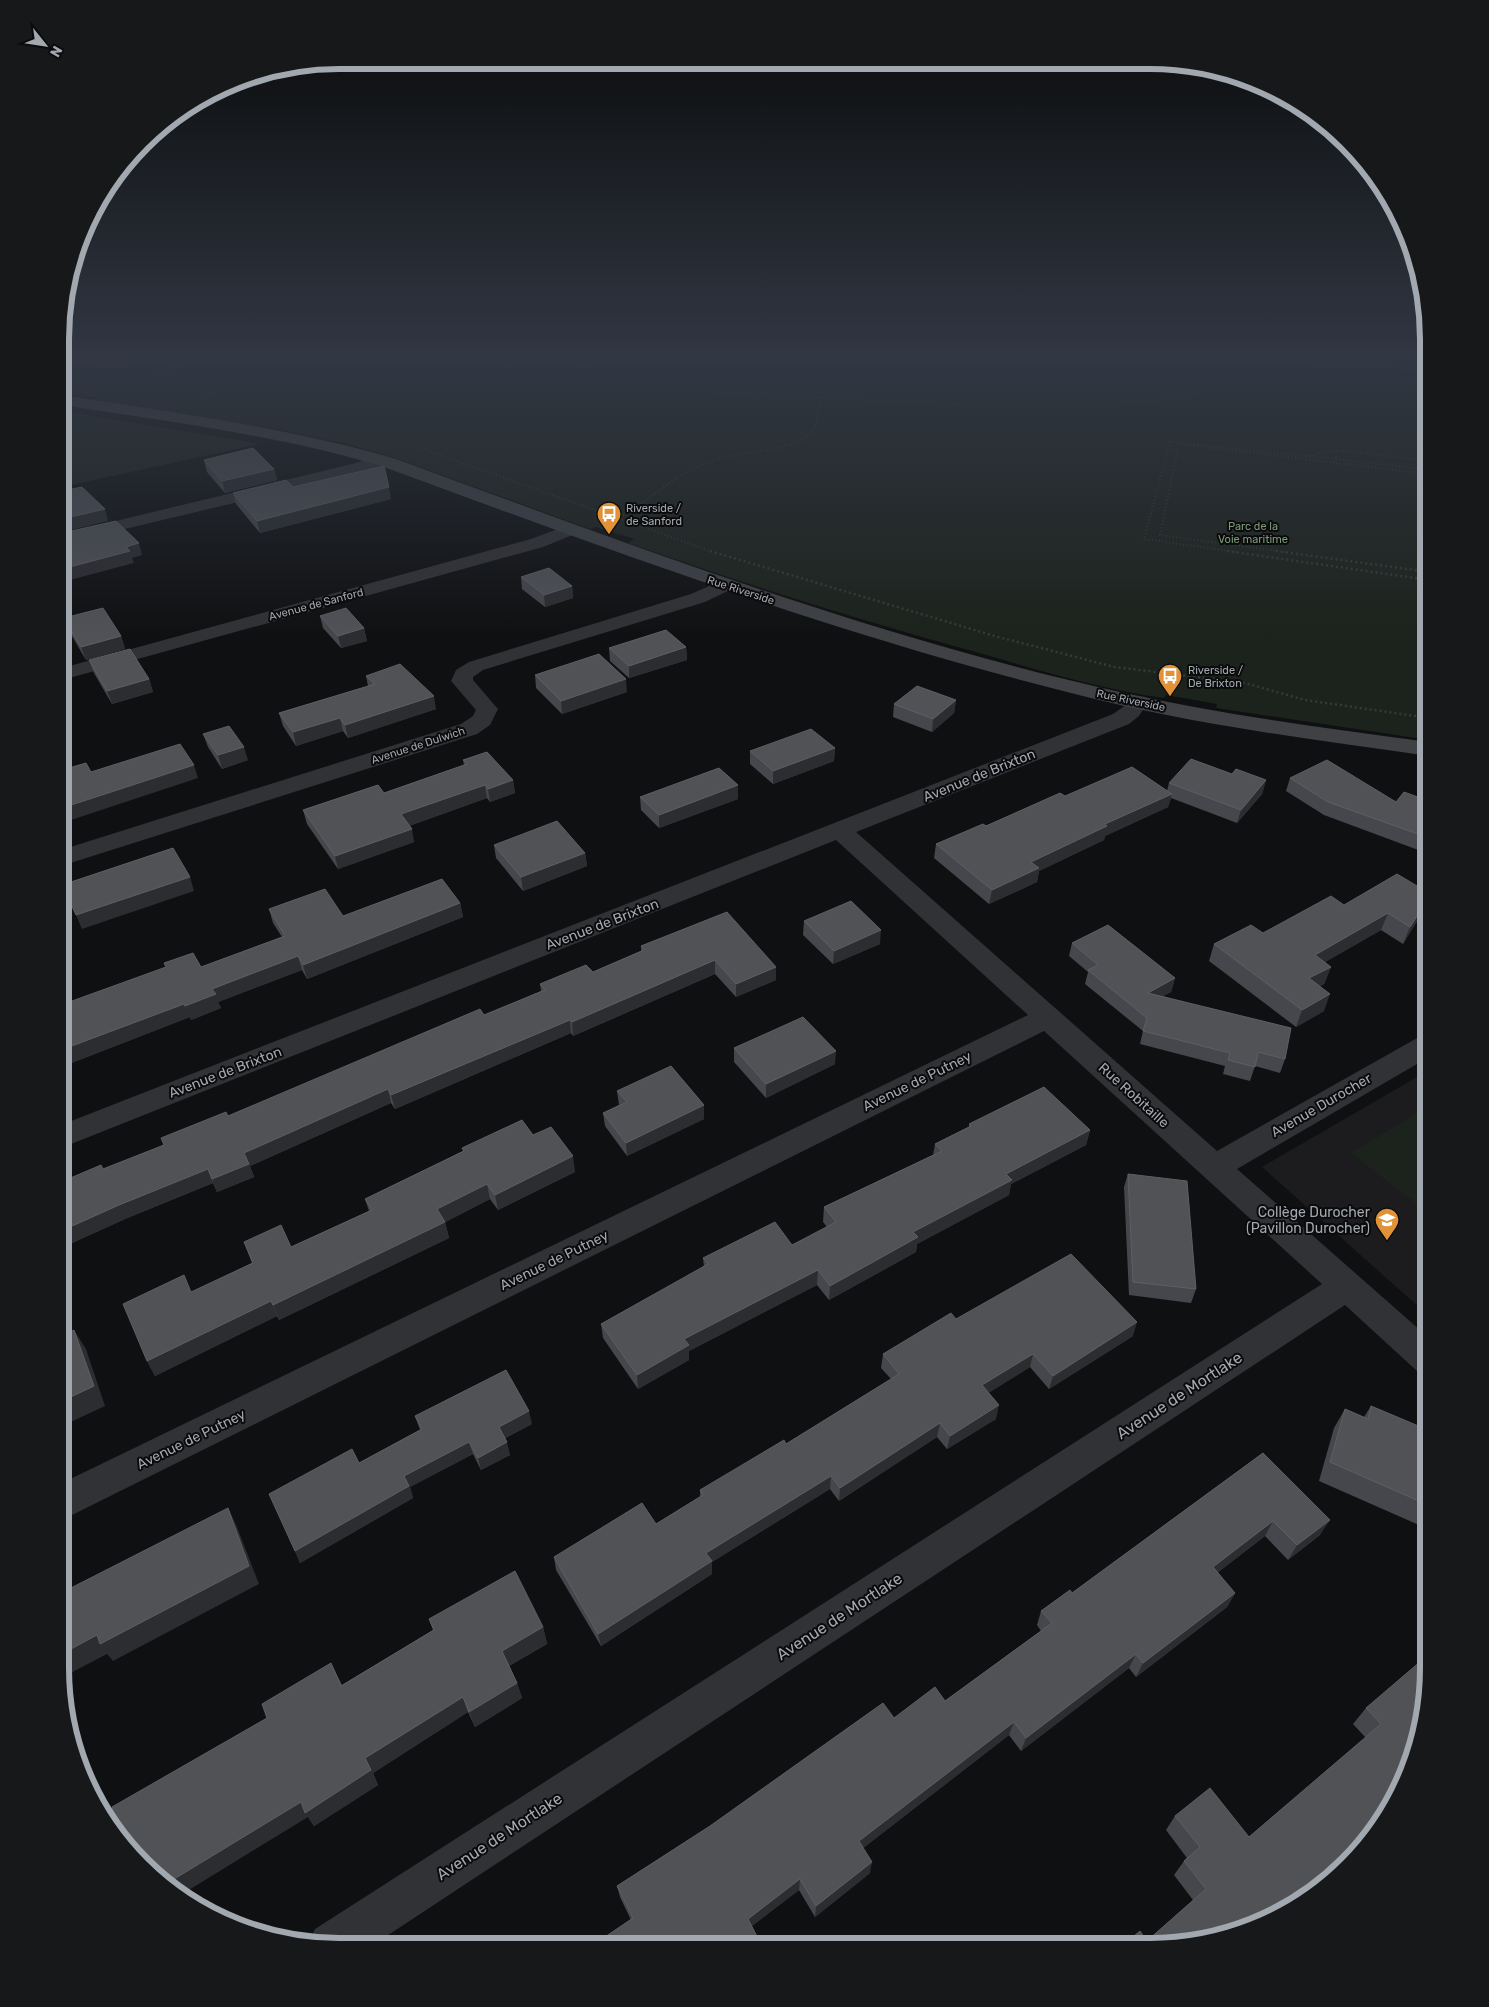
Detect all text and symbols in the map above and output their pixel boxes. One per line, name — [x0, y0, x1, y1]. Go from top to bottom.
north arrow — [20, 20, 70, 70]
text: N — [46, 43, 66, 60]
bus stop icon: Riverside / de Sanford — [596, 501, 622, 535]
place label: Riverside / de Sanford — [626, 502, 682, 528]
park label: Parc de la Voie maritime — [1218, 520, 1288, 546]
street label: Rue Riverside — [706, 574, 776, 607]
street label: Avenue de Sanford — [268, 586, 365, 623]
bus stop icon: Riverside / De Brixton — [1157, 663, 1183, 697]
place label: Riverside / De Brixton — [1188, 664, 1244, 690]
street label: Rue Riverside — [1095, 687, 1166, 714]
street label: Avenue de Dulwich — [370, 724, 467, 767]
street label: Avenue de Brixton — [921, 745, 1038, 806]
street label: Avenue de Brixton — [543, 895, 661, 954]
street label: Avenue de Brixton — [166, 1043, 284, 1102]
street label: Avenue de Putney — [860, 1048, 975, 1115]
street label: Rue Robitaille — [1095, 1059, 1173, 1132]
street label: Avenue Durocher — [1268, 1069, 1375, 1141]
place label: Collège Durocher (Pavillon Durocher) — [1246, 1204, 1371, 1237]
school or university icon: Collège Durocher (Pavillon Durocher) — [1374, 1207, 1400, 1241]
street label: Avenue de Putney — [497, 1227, 612, 1294]
street label: Avenue de Mortlake — [1113, 1348, 1246, 1443]
street label: Avenue de Putney — [134, 1406, 249, 1473]
street label: Avenue de Mortlake — [773, 1569, 906, 1664]
street label: Avenue de Mortlake — [433, 1789, 566, 1884]

